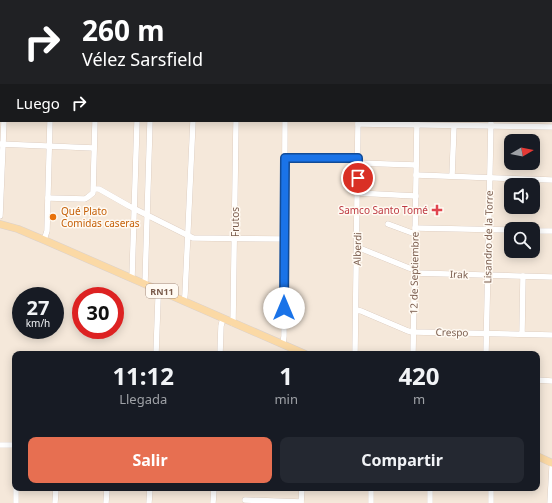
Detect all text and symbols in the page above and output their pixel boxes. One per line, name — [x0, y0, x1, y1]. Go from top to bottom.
text: 260 m — [82, 11, 165, 49]
icon: right — [16, 16, 68, 68]
text: Vélez Sarsfield — [82, 47, 203, 71]
icon: right — [68, 92, 90, 114]
text: Luego — [16, 93, 60, 113]
north arrow — [504, 134, 540, 170]
map controls — [504, 134, 540, 258]
pin — [341, 161, 375, 195]
icon: arrive — [347, 167, 369, 189]
button: sound — [504, 178, 540, 214]
street label: Lisandro de la Torre — [480, 190, 496, 284]
place label: Samco Santo Tomé — [339, 203, 428, 217]
place label: Qué Plato Comidas caseras — [61, 204, 140, 230]
marker: Samco Santo Tomé — [431, 204, 443, 216]
street label: Frutos — [228, 207, 242, 237]
marker: Qué Plato Comidas caseras — [48, 212, 58, 222]
button: search — [504, 222, 540, 258]
street label: 12 de Septiembre — [406, 231, 422, 314]
street label: Alberdi — [350, 232, 364, 266]
street label: Irak — [450, 267, 469, 281]
road number: RN11 — [146, 284, 178, 298]
speed limit sign: 30 — [72, 287, 124, 339]
position arrow — [263, 287, 305, 329]
text: 27 — [27, 294, 49, 321]
text: km/h — [26, 316, 50, 330]
street label: Crespo — [435, 325, 469, 339]
text: 11:12 — [112, 359, 174, 392]
text: 1 — [279, 359, 293, 392]
text: 420 — [398, 359, 440, 392]
text: Llegada — [119, 390, 167, 408]
text: min — [274, 390, 298, 408]
text: m — [413, 390, 425, 408]
button: Salir — [28, 437, 272, 483]
button: Compartir — [280, 437, 524, 483]

